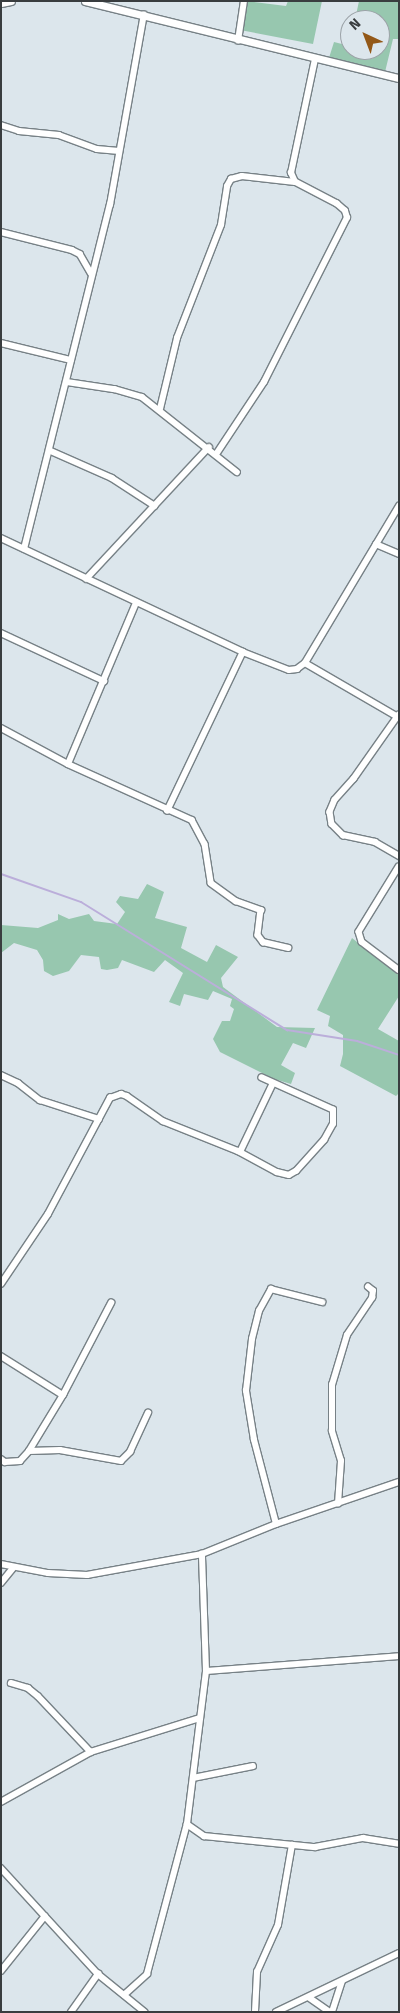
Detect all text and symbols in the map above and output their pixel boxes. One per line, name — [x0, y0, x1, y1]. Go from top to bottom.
north arrow — [340, 10, 390, 60]
text: N — [346, 15, 364, 34]

